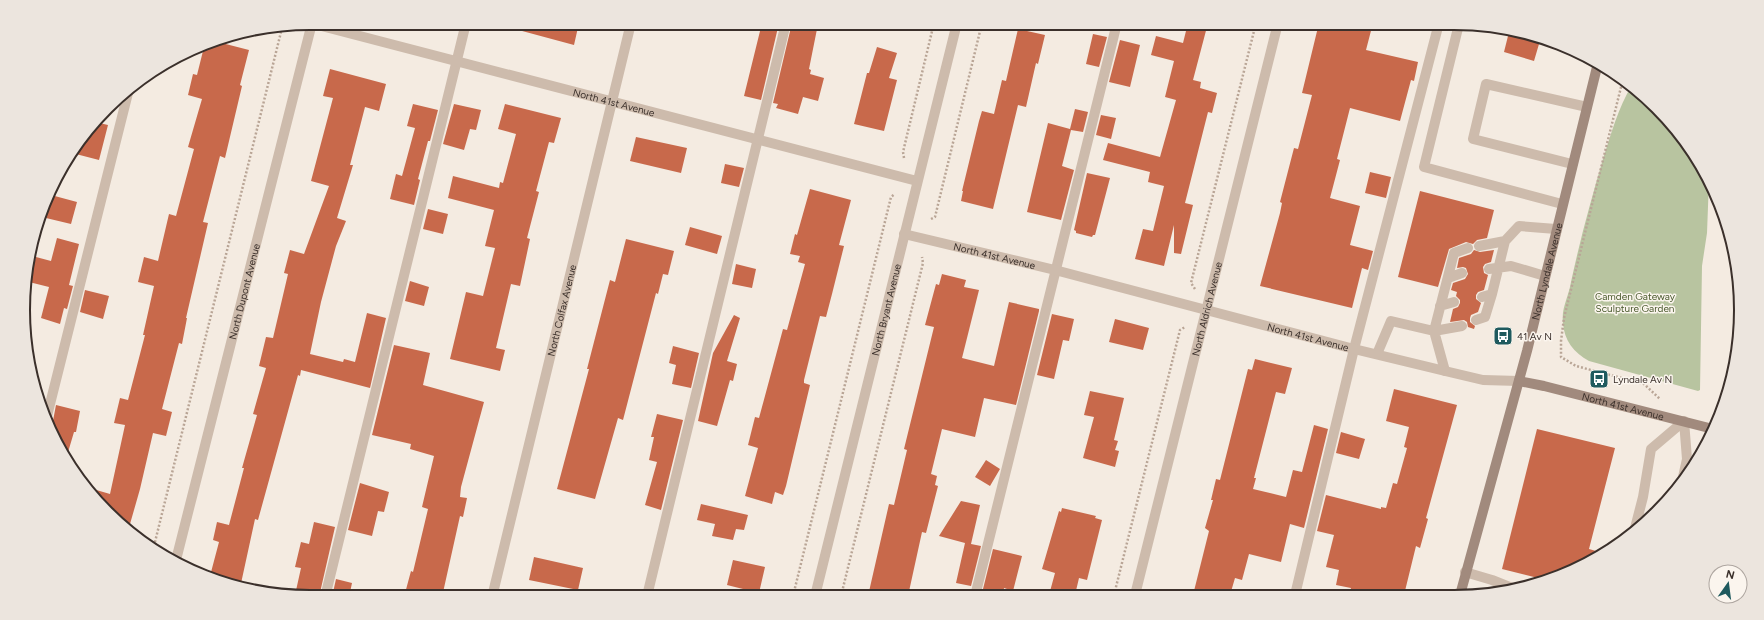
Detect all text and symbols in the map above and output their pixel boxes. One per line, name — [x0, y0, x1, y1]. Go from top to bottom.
street label: North 41st Avenue — [571, 86, 657, 120]
street label: North Lyndale Avenue — [1529, 221, 1565, 322]
street label: North 41st Avenue — [952, 240, 1037, 272]
street label: North Dupont Avenue — [226, 242, 263, 341]
street label: North Aldrich Avenue — [1189, 260, 1225, 357]
street label: North Bryant Avenue — [869, 262, 904, 357]
street label: North Colfax Avenue — [545, 263, 579, 358]
park label: Camden Gateway Sculpture Garden — [1595, 290, 1676, 315]
street label: North 41st Avenue — [1266, 320, 1351, 354]
bus stop icon: 41 Av N — [1492, 325, 1514, 347]
place label: 41 Av N — [1517, 330, 1552, 343]
bus stop icon: Lyndale Av N — [1588, 368, 1610, 390]
place label: Lyndale Av N — [1613, 373, 1672, 386]
street label: North 41st Avenue — [1581, 390, 1666, 423]
north arrow — [1708, 564, 1748, 604]
text: N — [1725, 567, 1736, 582]

